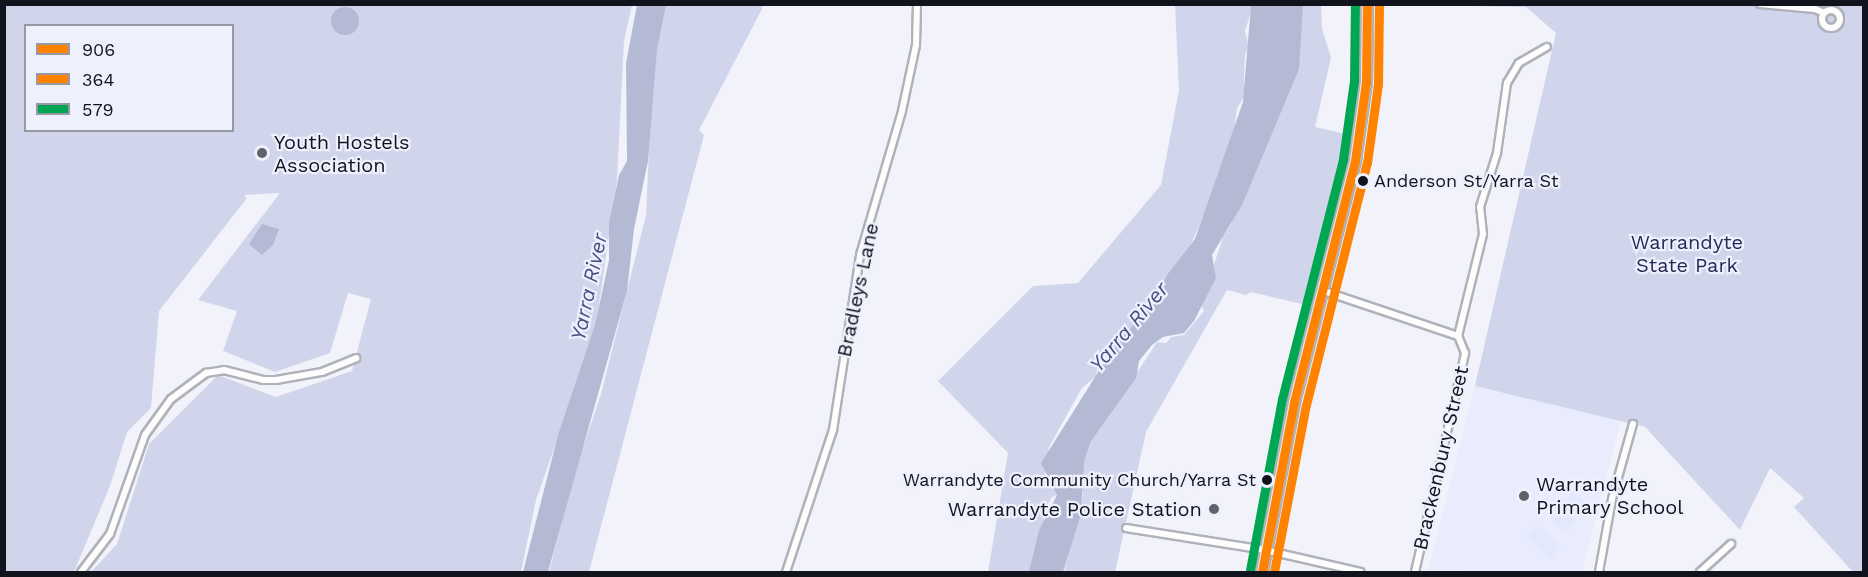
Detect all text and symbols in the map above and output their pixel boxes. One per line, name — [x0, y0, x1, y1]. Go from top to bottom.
legend — [24, 24, 234, 132]
text: 906 — [82, 39, 115, 60]
text: 364 — [82, 69, 114, 90]
text: 579 — [82, 99, 114, 120]
place label: Youth Hostels Association — [274, 130, 410, 177]
marker: Youth Hostels Association — [255, 146, 269, 160]
place label: Anderson St/Yarra St — [1374, 170, 1559, 192]
marker: Anderson St/Yarra St — [1357, 175, 1369, 187]
street label: Bradleys Lane — [832, 221, 884, 359]
water label: Yarra River — [565, 231, 613, 343]
park label: Warrandyte State Park — [1631, 231, 1743, 278]
water label: Yarra River — [1084, 277, 1174, 377]
street label: Brackenbury Street — [1408, 363, 1474, 553]
place label: Warrandyte Community Church/Yarra St — [902, 469, 1256, 491]
place label: Warrandyte Primary School — [1536, 472, 1684, 519]
marker: Warrandyte Community Church/Yarra St — [1261, 474, 1273, 486]
marker: Warrandyte Primary School — [1517, 489, 1531, 503]
place label: Warrandyte Police Station — [948, 497, 1202, 521]
marker: Warrandyte Police Station — [1207, 502, 1221, 516]

